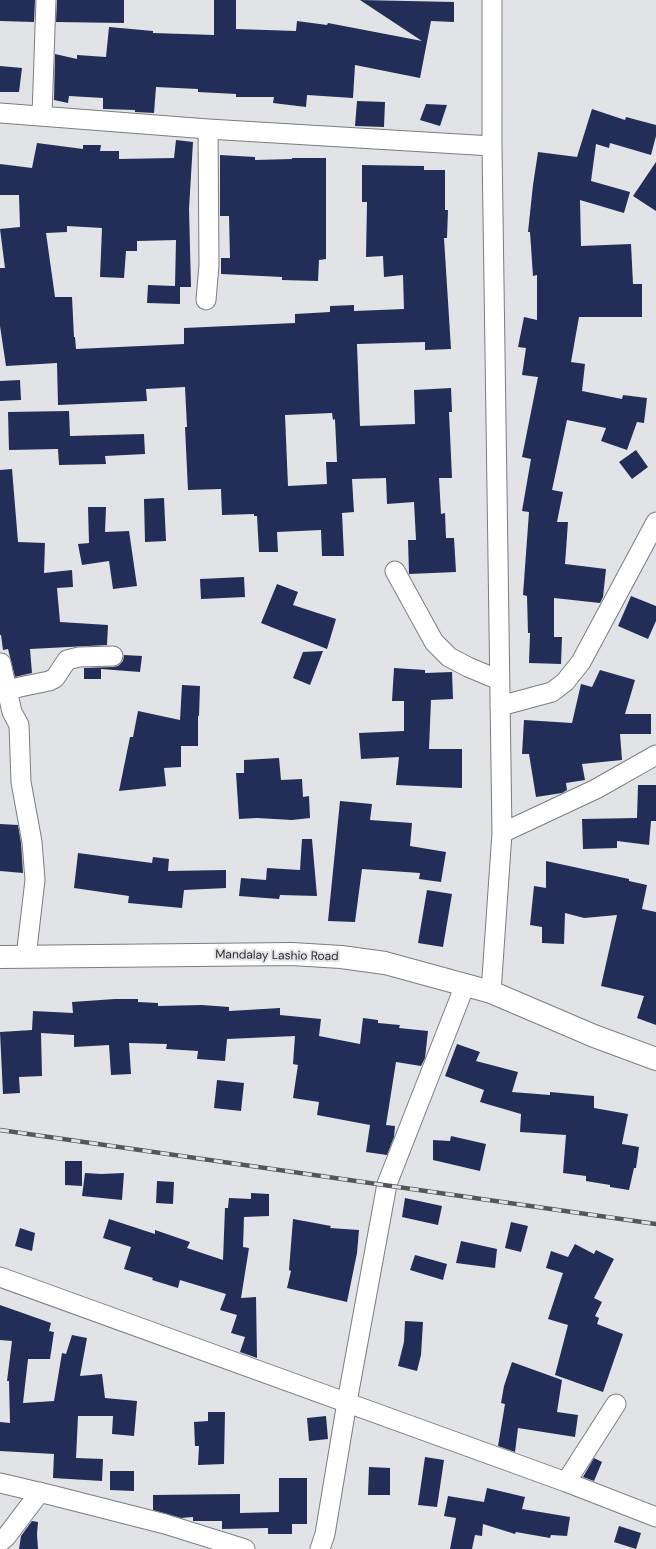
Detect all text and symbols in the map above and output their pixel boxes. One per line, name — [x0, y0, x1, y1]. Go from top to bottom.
street label: Mandalay Lashio Road — [215, 948, 339, 964]

